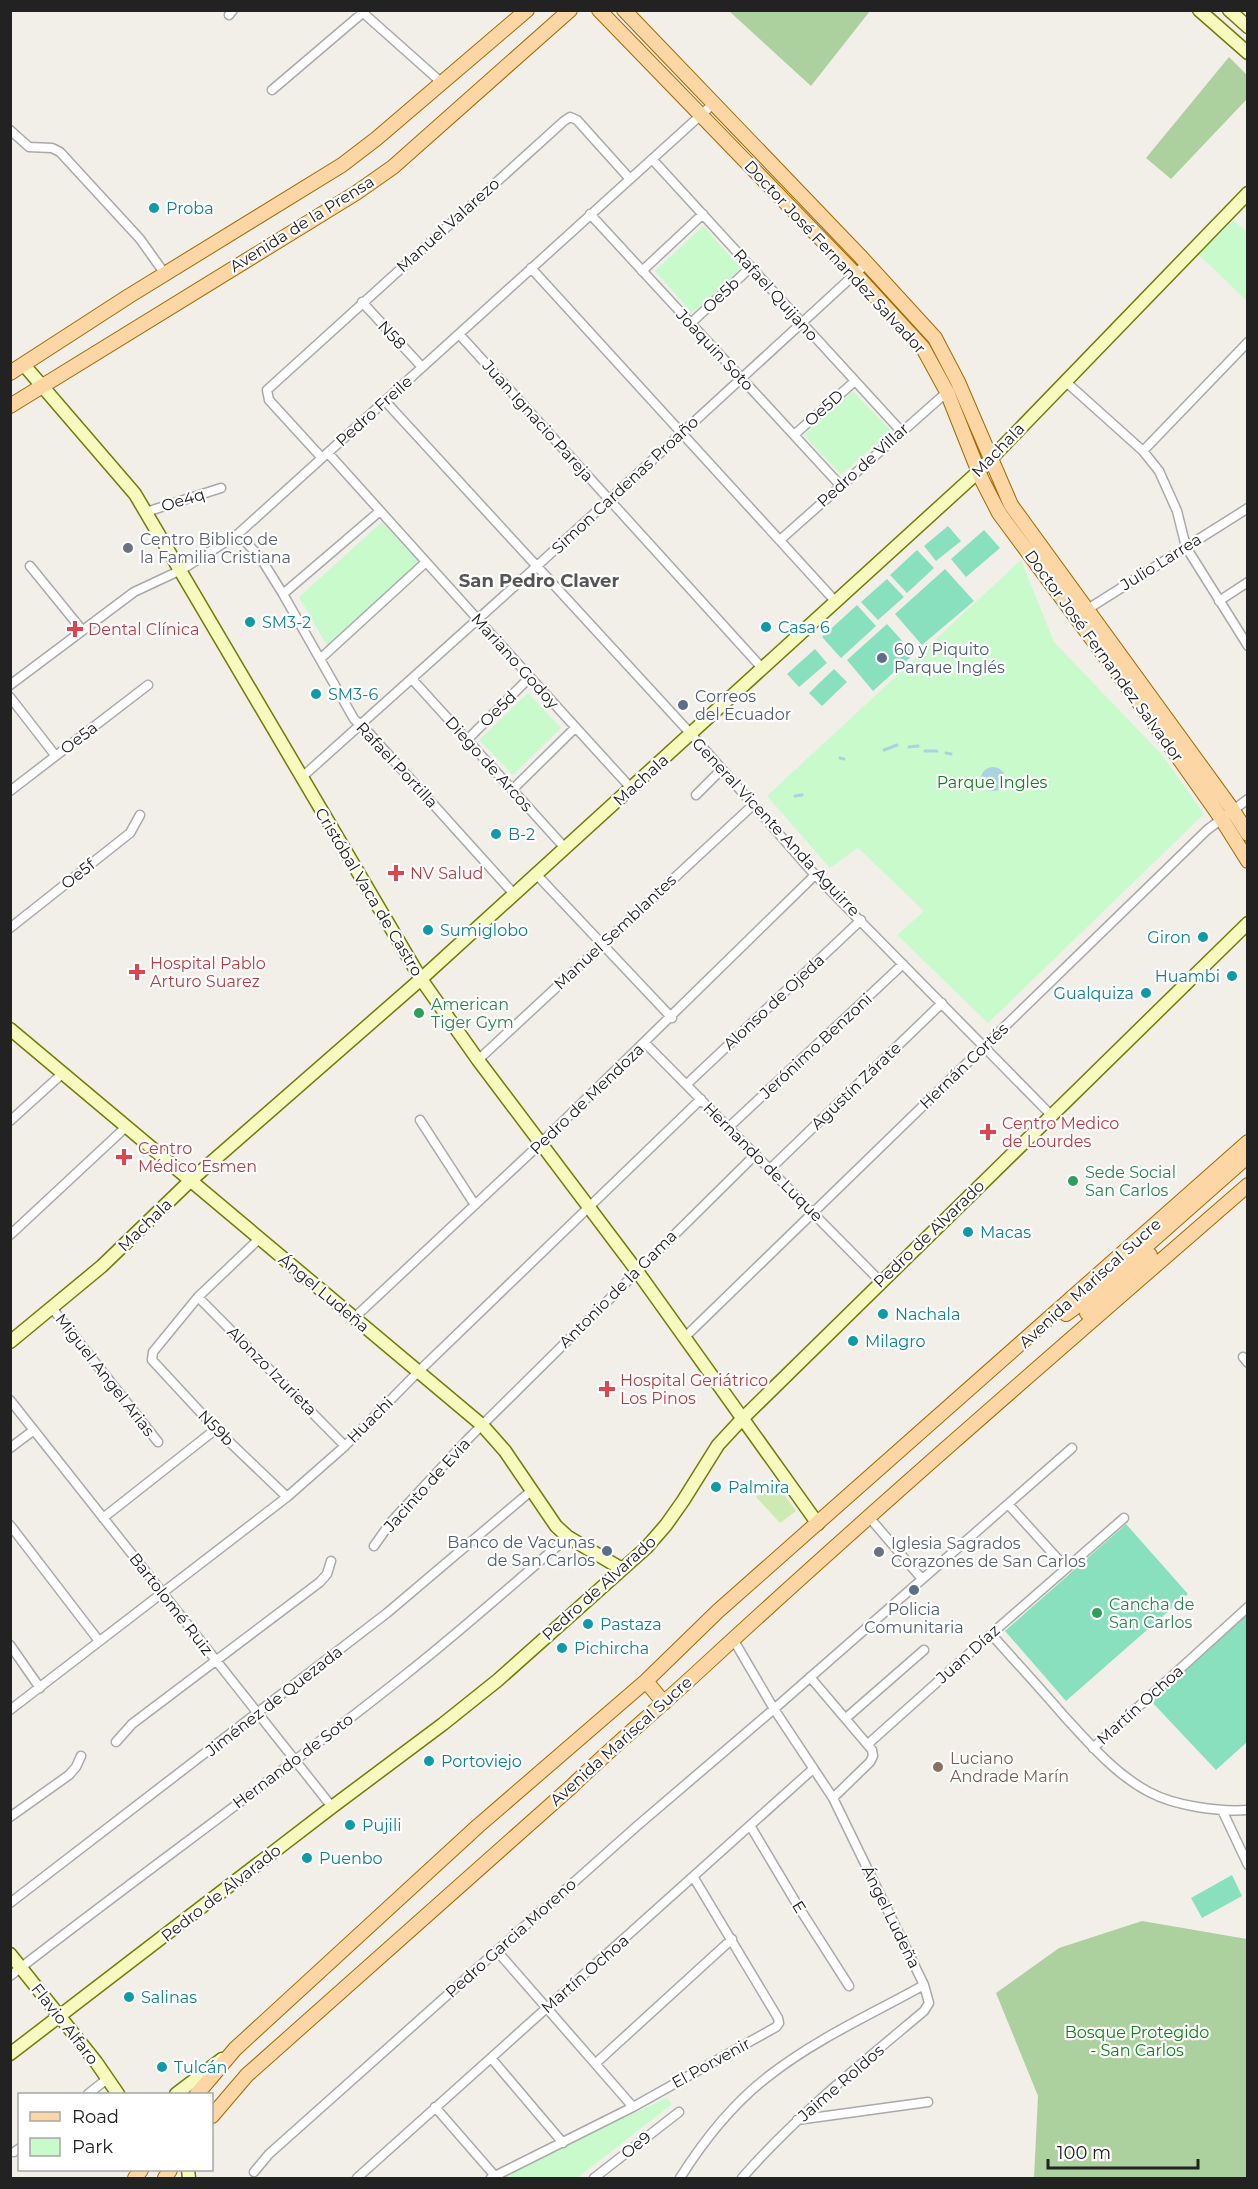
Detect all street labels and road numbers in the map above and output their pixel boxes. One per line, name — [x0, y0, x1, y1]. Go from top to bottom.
street label: Doctor José Fernandez Salvador — [740, 156, 930, 358]
street label: Avenida de la Prensa — [226, 172, 378, 276]
street label: Manuel Valarezo — [393, 174, 503, 276]
street label: Rafael Quijano — [730, 245, 822, 345]
street label: Oe5b — [699, 273, 743, 317]
street label: Joaquin Soto — [672, 305, 758, 395]
street label: N58 — [374, 317, 410, 353]
street label: Juan Ignacio Pareja — [478, 356, 598, 486]
street label: Pedro Freile — [332, 372, 416, 450]
street label: Oe5D — [801, 386, 847, 430]
street label: Simon Cardenas Proaño — [548, 412, 702, 558]
street label: Pedro de Villar — [813, 419, 913, 511]
street label: Machala — [968, 419, 1028, 481]
street label: Oe4q — [159, 484, 207, 516]
street label: Julio Larrea — [1116, 530, 1205, 595]
street label: Doctor José Fernandez Salvador — [1021, 546, 1187, 766]
street label: Mariano Godoy — [467, 609, 563, 713]
street label: Oe5d — [476, 687, 520, 731]
street label: Diego de Arcos — [441, 713, 537, 816]
street label: Oe5a — [57, 718, 101, 758]
street label: Rafael Portilla — [352, 718, 442, 812]
street label: General Vicente Anda Aguirre — [688, 734, 864, 920]
street label: Machala — [610, 750, 672, 810]
street label: Cristóbal Vaca de Castro — [311, 804, 427, 980]
street label: Oe5f — [57, 855, 99, 893]
street label: Manuel Semblantes — [550, 870, 680, 994]
street label: Alonso de Ojeda — [720, 950, 828, 1054]
street label: Jerónimo Benzoni — [755, 989, 876, 1103]
street label: Hernán Cortés — [916, 1019, 1012, 1113]
street label: Agustín Zárate — [807, 1038, 905, 1134]
street label: Pedro de Mendoza — [526, 1040, 648, 1158]
street label: Hernando de Luque — [699, 1098, 827, 1226]
street label: Pedro de Alvarado — [870, 1176, 988, 1292]
street label: Machala — [114, 1195, 176, 1255]
street label: Avenida Mariscal Sucre — [1015, 1214, 1165, 1352]
street label: Antonio de la Gama — [555, 1226, 681, 1352]
street label: Ángel Ludeña — [275, 1250, 373, 1336]
street label: Miguel Angel Arias — [51, 1310, 159, 1440]
street label: Alonzo Izurieta — [223, 1322, 321, 1420]
street label: Huachi — [343, 1393, 397, 1447]
street label: N59b — [194, 1406, 238, 1450]
street label: Jacinto de Evia — [379, 1434, 474, 1537]
street label: Pedro de Alvarado — [538, 1532, 660, 1644]
street label: Bartolomé Ruiz — [125, 1549, 217, 1659]
street label: Juan Díaz — [932, 1621, 1003, 1688]
street label: Jiménez de Quezada — [201, 1642, 346, 1761]
street label: Martín Ochoa — [1093, 1661, 1187, 1749]
street label: Avenida Mariscal Sucre — [546, 1672, 696, 1810]
street label: Hernando de Soto — [229, 1710, 357, 1812]
street label: Pedro de Alvarado — [157, 1840, 285, 1946]
street label: Ángel Ludeña — [858, 1862, 924, 1972]
street label: Pedro Garcia Moreno — [442, 1874, 580, 2002]
street label: E — [788, 1897, 810, 1917]
street label: Martín Ochoa — [537, 1931, 633, 2017]
street label: Flavio Alfaro — [27, 1980, 103, 2068]
street label: El Porvenir — [668, 2034, 754, 2092]
street label: Jaime Roldos — [794, 2041, 888, 2126]
street label: Oe9 — [617, 2127, 655, 2163]

